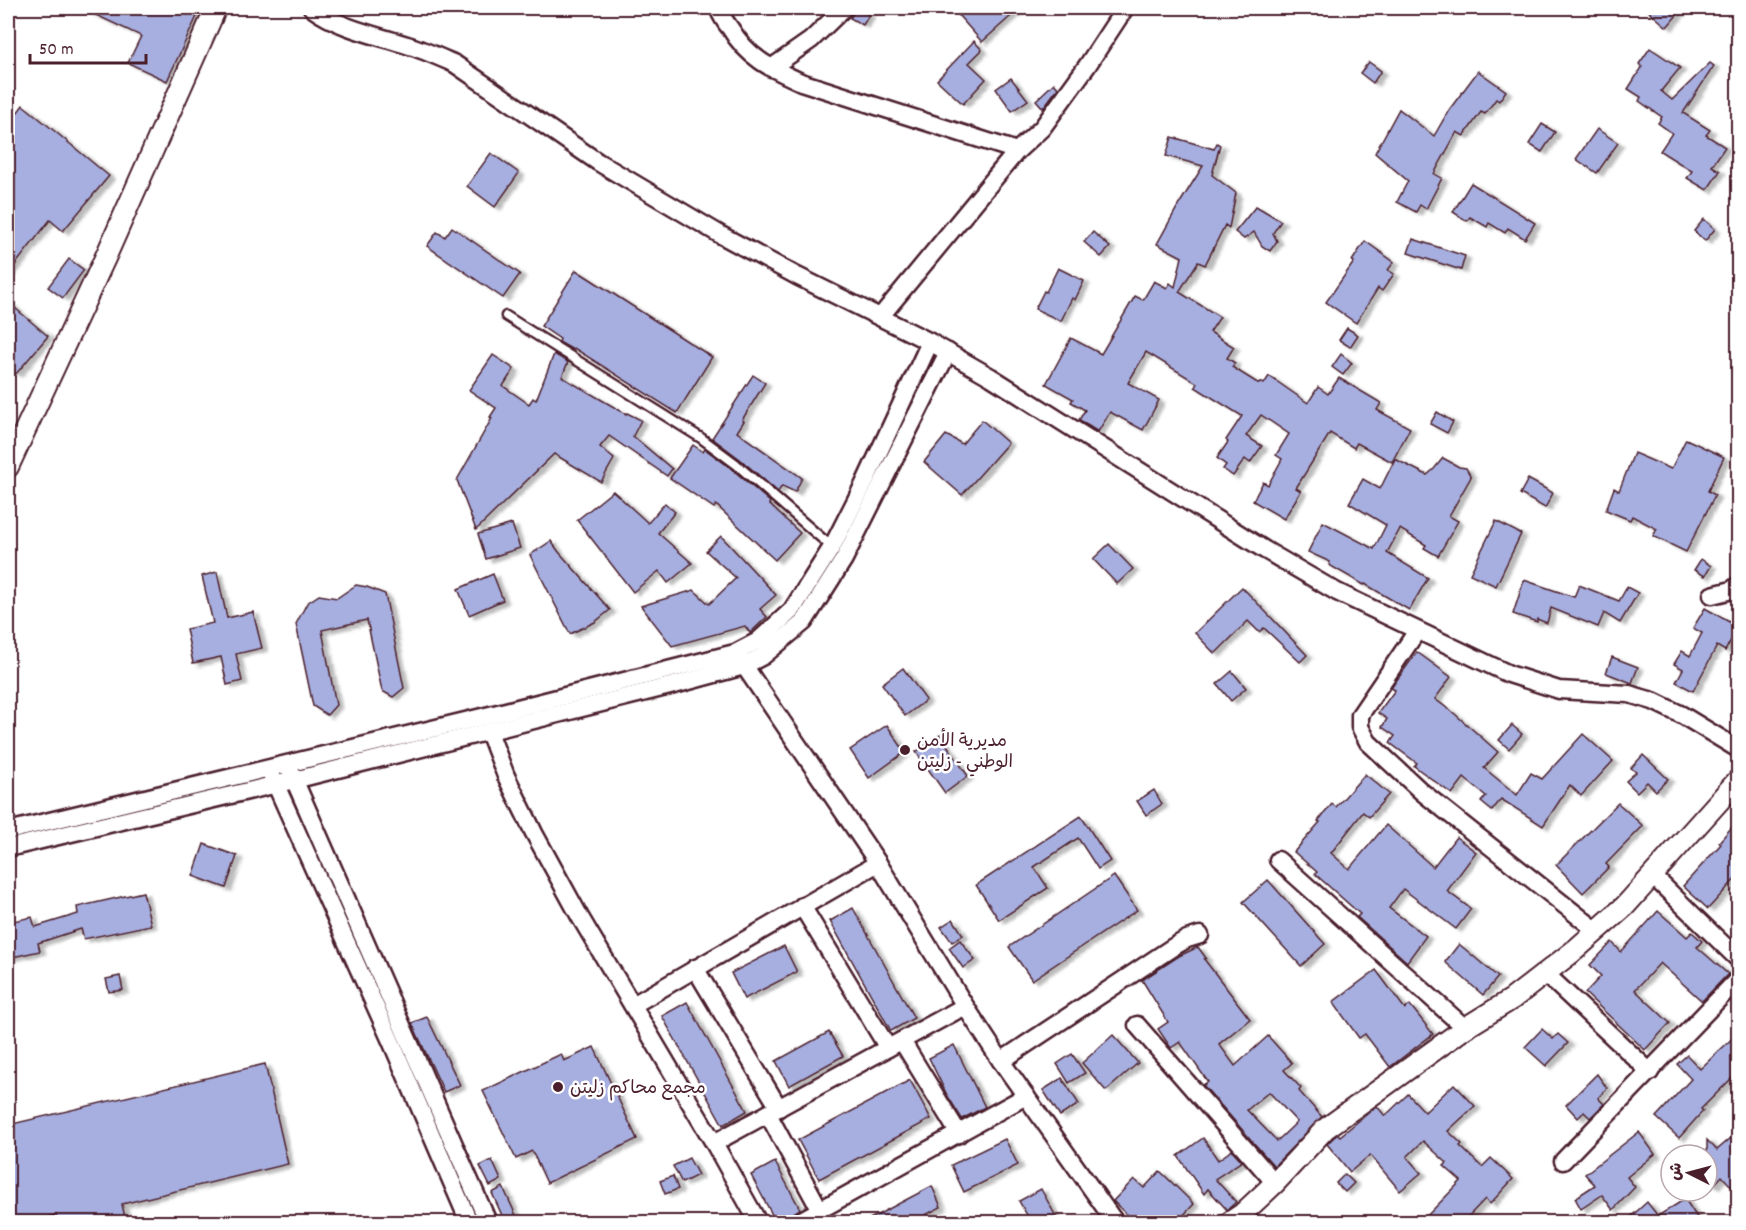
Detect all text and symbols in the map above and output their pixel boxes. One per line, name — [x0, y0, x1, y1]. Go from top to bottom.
scale bar — [30, 27, 146, 65]
text: 50 m — [39, 38, 74, 63]
place label: مديرية الأمن الوطني - زليتن — [917, 728, 1013, 777]
marker: مديرية الأمن الوطني - زليتن — [898, 743, 912, 757]
place label: مجمع محاكم زليتن — [570, 1077, 706, 1102]
marker: مجمع محاكم زليتن — [551, 1080, 565, 1094]
north arrow — [1659, 1143, 1719, 1203]
text: ش — [1664, 1162, 1689, 1182]

